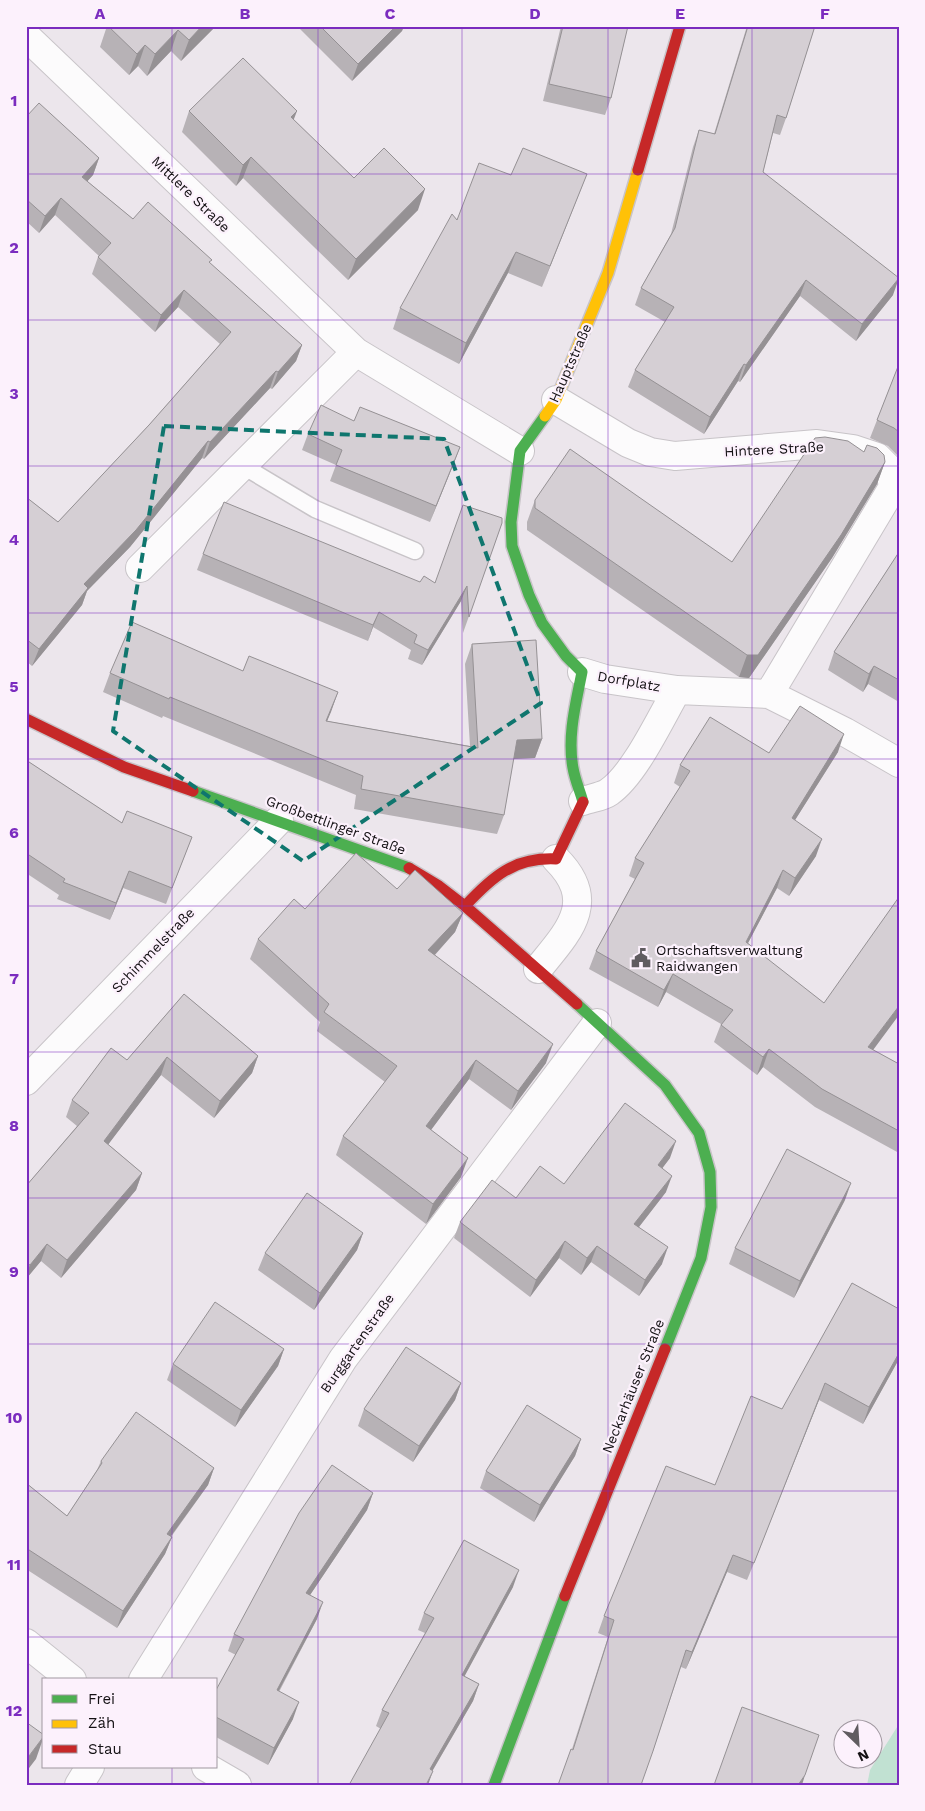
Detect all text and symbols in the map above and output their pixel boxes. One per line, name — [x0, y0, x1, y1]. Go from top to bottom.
text: A — [95, 4, 106, 23]
text: B — [240, 4, 251, 23]
text: C — [385, 4, 396, 23]
text: D — [529, 4, 541, 23]
text: E — [675, 4, 685, 23]
text: F — [820, 4, 830, 23]
text: 1 — [11, 91, 17, 110]
street label: Mittlere Straße — [149, 153, 233, 235]
text: 2 — [9, 238, 19, 257]
street label: Hauptstraße — [545, 321, 595, 405]
text: 3 — [9, 384, 19, 403]
street label: Hintere Straße — [724, 438, 824, 460]
text: 4 — [9, 530, 19, 549]
street label: Dorfplatz — [596, 668, 662, 694]
text: 5 — [9, 677, 19, 696]
street label: Großbettlinger Straße — [264, 792, 408, 858]
text: 6 — [9, 823, 19, 842]
street label: Schimmelstraße — [108, 904, 198, 996]
place label: Ortschaftsverwaltung Raidwangen — [656, 942, 803, 974]
public building icon: Ortschaftsverwaltung Raidwangen — [630, 947, 652, 969]
text: 7 — [9, 969, 19, 988]
text: 8 — [9, 1116, 19, 1135]
text: 9 — [9, 1262, 19, 1281]
street label: Burggartenstraße — [317, 1290, 397, 1396]
street label: Neckarhäuser Straße — [599, 1317, 667, 1455]
text: 10 — [5, 1408, 23, 1427]
text: 11 — [7, 1555, 21, 1574]
legend — [42, 1678, 218, 1768]
text: Frei — [88, 1690, 115, 1708]
text: 12 — [6, 1701, 22, 1720]
text: Zäh — [88, 1714, 115, 1732]
north arrow — [832, 1718, 882, 1768]
text: Stau — [88, 1740, 122, 1758]
text: N — [855, 1746, 872, 1765]

